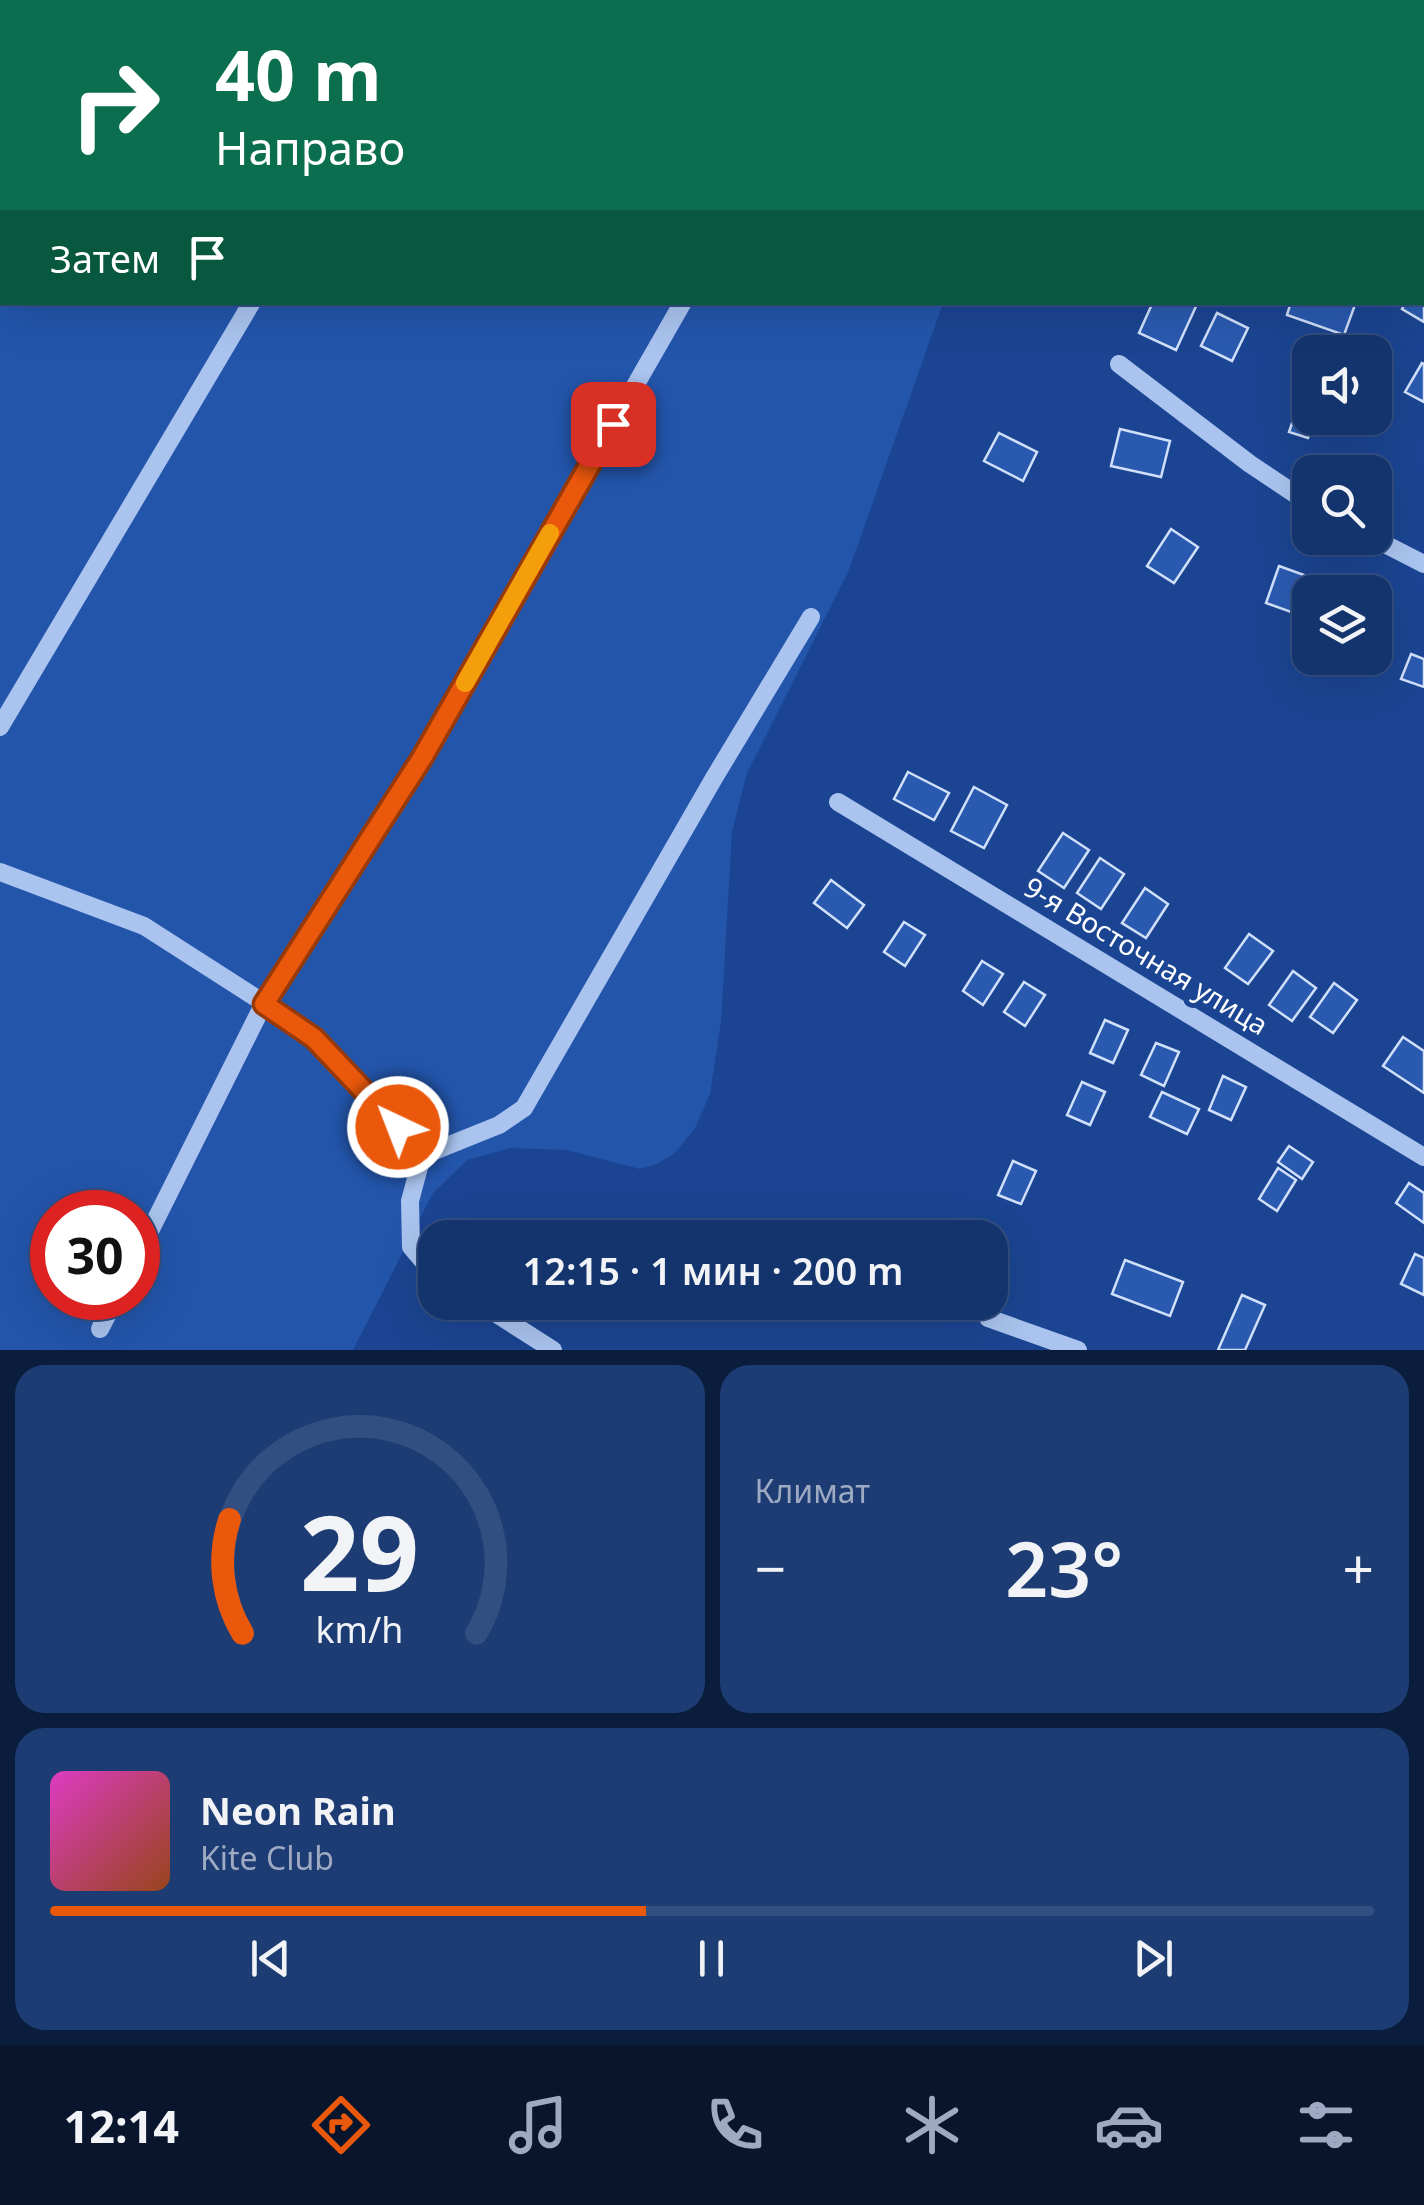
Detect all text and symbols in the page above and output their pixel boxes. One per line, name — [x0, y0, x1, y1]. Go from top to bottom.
text: 40 m — [215, 26, 382, 122]
icon: right — [50, 40, 180, 170]
text: Направо — [215, 117, 405, 178]
icon: arrive — [180, 230, 235, 285]
text: Затем — [50, 232, 160, 284]
map controls — [1292, 335, 1392, 675]
button: sound — [1292, 335, 1392, 435]
pin — [571, 382, 656, 467]
icon: arrive — [586, 397, 641, 452]
button: search — [1292, 455, 1392, 555]
button: layers — [1292, 575, 1392, 675]
street label: 9-я Восточная улица — [1017, 867, 1276, 1043]
position arrow — [346, 1075, 450, 1179]
speed limit sign: 30 — [30, 1190, 160, 1320]
text: 12:15 · 1 мин · 200 m — [522, 1244, 904, 1296]
text: Климат — [755, 1469, 870, 1512]
text: 29 — [300, 1480, 419, 1621]
text: 23° — [1005, 1517, 1123, 1619]
text: − — [755, 1530, 786, 1605]
text: + — [1343, 1530, 1374, 1605]
text: km/h — [316, 1605, 404, 1653]
text: Neon Rain — [200, 1784, 396, 1836]
text: Kite Club — [200, 1836, 334, 1879]
icon: previous — [243, 1931, 298, 1986]
icon: pause — [684, 1931, 739, 1986]
icon: next — [1126, 1931, 1181, 1986]
icon: directions — [306, 2090, 376, 2160]
icon: music — [503, 2090, 573, 2160]
icon: phone — [700, 2090, 770, 2160]
icon: climate — [897, 2090, 967, 2160]
icon: car — [1094, 2090, 1164, 2160]
icon: filters — [1291, 2090, 1361, 2160]
text: 12:14 — [63, 2095, 179, 2156]

